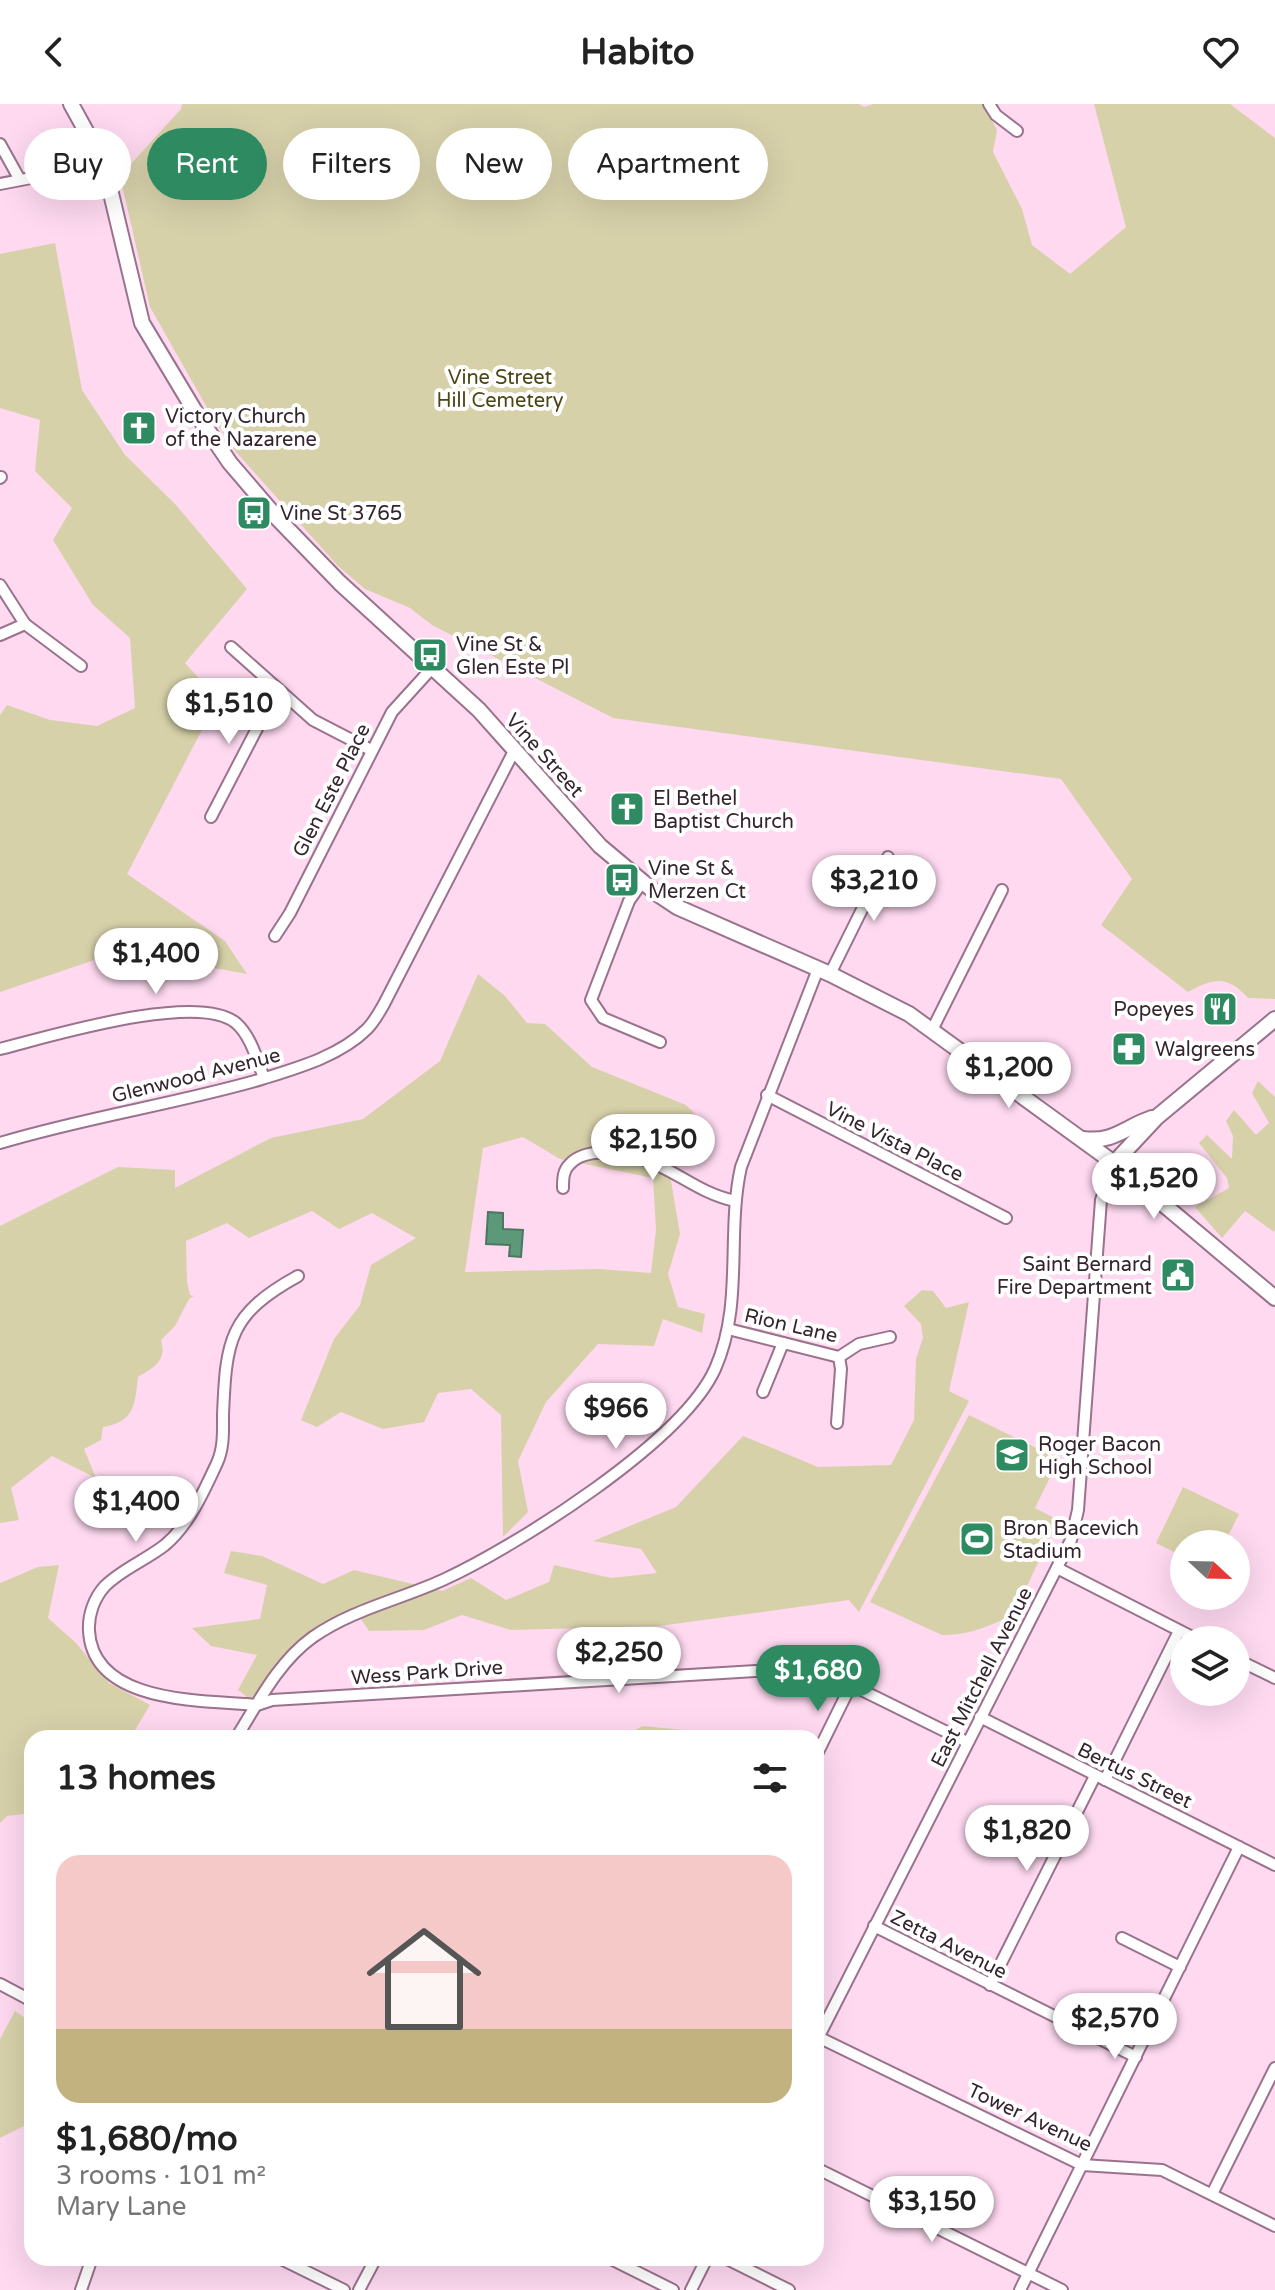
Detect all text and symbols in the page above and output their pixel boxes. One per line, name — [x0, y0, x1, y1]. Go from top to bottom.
icon: back — [32, 30, 76, 74]
icon: heart — [1199, 30, 1243, 74]
text: Habito — [580, 31, 695, 74]
chip: Buy — [24, 128, 131, 200]
chip: Rent — [147, 128, 267, 200]
chip: Filters — [283, 128, 420, 200]
chip: New — [436, 128, 552, 200]
chip: Apartment — [568, 128, 768, 200]
park label: Vine Street Hill Cemetery — [437, 366, 564, 413]
place label: Victory Church of the Nazarene — [165, 405, 317, 452]
church icon: Victory Church of the Nazarene — [120, 409, 158, 447]
bus stop icon: Vine St 3765 — [235, 494, 273, 532]
place label: Vine St 3765 — [280, 502, 402, 526]
place label: Vine St & Glen Este Pl — [456, 633, 569, 680]
bus stop icon: Vine St & Glen Este Pl — [411, 636, 449, 674]
pin: $1,510 — [164, 678, 294, 746]
text: $1,510 — [185, 688, 273, 719]
street label: Vine Street — [500, 709, 588, 803]
street label: Glen Este Place — [288, 720, 376, 861]
place label: El Bethel Baptist Church — [653, 787, 794, 834]
church icon: El Bethel Baptist Church — [608, 790, 646, 828]
pin: $3,210 — [809, 855, 939, 923]
place label: Vine St & Merzen Ct — [648, 857, 746, 904]
bus stop icon: Vine St & Merzen Ct — [603, 861, 641, 899]
text: $3,210 — [830, 865, 918, 896]
pin: $1,400 — [91, 928, 221, 996]
text: $1,400 — [112, 938, 200, 969]
restaurant icon: Popeyes — [1201, 990, 1239, 1028]
place label: Popeyes — [1113, 998, 1194, 1022]
pharmacy icon: Walgreens — [1110, 1030, 1148, 1068]
place label: Walgreens — [1155, 1038, 1255, 1062]
pin: $1,200 — [944, 1042, 1074, 1110]
street label: Glenwood Avenue — [109, 1043, 283, 1109]
text: $1,200 — [965, 1052, 1053, 1083]
street label: Vine Vista Place — [822, 1097, 967, 1187]
pin: $2,150 — [588, 1114, 718, 1182]
text: $2,150 — [609, 1124, 697, 1155]
pin: $1,520 — [1089, 1153, 1219, 1221]
text: $1,520 — [1110, 1163, 1198, 1194]
place label: Saint Bernard Fire Department — [997, 1253, 1152, 1300]
public building icon: Saint Bernard Fire Department — [1159, 1256, 1197, 1294]
street label: Rion Lane — [742, 1304, 840, 1348]
pin: $966 — [569, 1383, 663, 1451]
text: $966 — [583, 1393, 649, 1424]
place label: Roger Bacon High School — [1038, 1433, 1161, 1480]
school or university icon: Roger Bacon High School — [993, 1436, 1031, 1474]
pin: $1,400 — [71, 1476, 201, 1544]
text: $1,400 — [92, 1486, 180, 1517]
place label: Bron Bacevich Stadium — [1003, 1517, 1139, 1564]
sports icon: Bron Bacevich Stadium — [958, 1520, 996, 1558]
north arrow — [1170, 1530, 1250, 1610]
map controls — [1170, 1530, 1250, 1706]
street label: East Mitchell Avenue — [926, 1583, 1038, 1771]
button: layers — [1170, 1626, 1250, 1706]
pin: $2,250 — [554, 1627, 684, 1695]
text: $2,250 — [575, 1637, 663, 1668]
pin: $1,680 — [753, 1645, 883, 1713]
text: $1,680 — [774, 1655, 862, 1686]
street label: Wess Park Drive — [350, 1656, 504, 1690]
street label: Bertus Street — [1073, 1738, 1196, 1814]
icon: filters — [748, 1756, 792, 1800]
text: 13 homes — [56, 1758, 216, 1799]
pin: $1,820 — [962, 1805, 1092, 1873]
text: $1,820 — [983, 1815, 1071, 1846]
street label: Zetta Avenue — [886, 1905, 1011, 1985]
icon: home — [352, 1907, 496, 2051]
pin: $2,570 — [1050, 1993, 1180, 2061]
text: $2,570 — [1071, 2003, 1159, 2034]
street label: Tower Avenue — [964, 2079, 1096, 2157]
text: $1,680/mo — [56, 2119, 238, 2160]
text: 3 rooms · 101 m² — [56, 2160, 266, 2191]
pin: $3,150 — [867, 2176, 997, 2244]
text: $3,150 — [888, 2186, 976, 2217]
text: Mary Lane — [56, 2191, 187, 2222]

